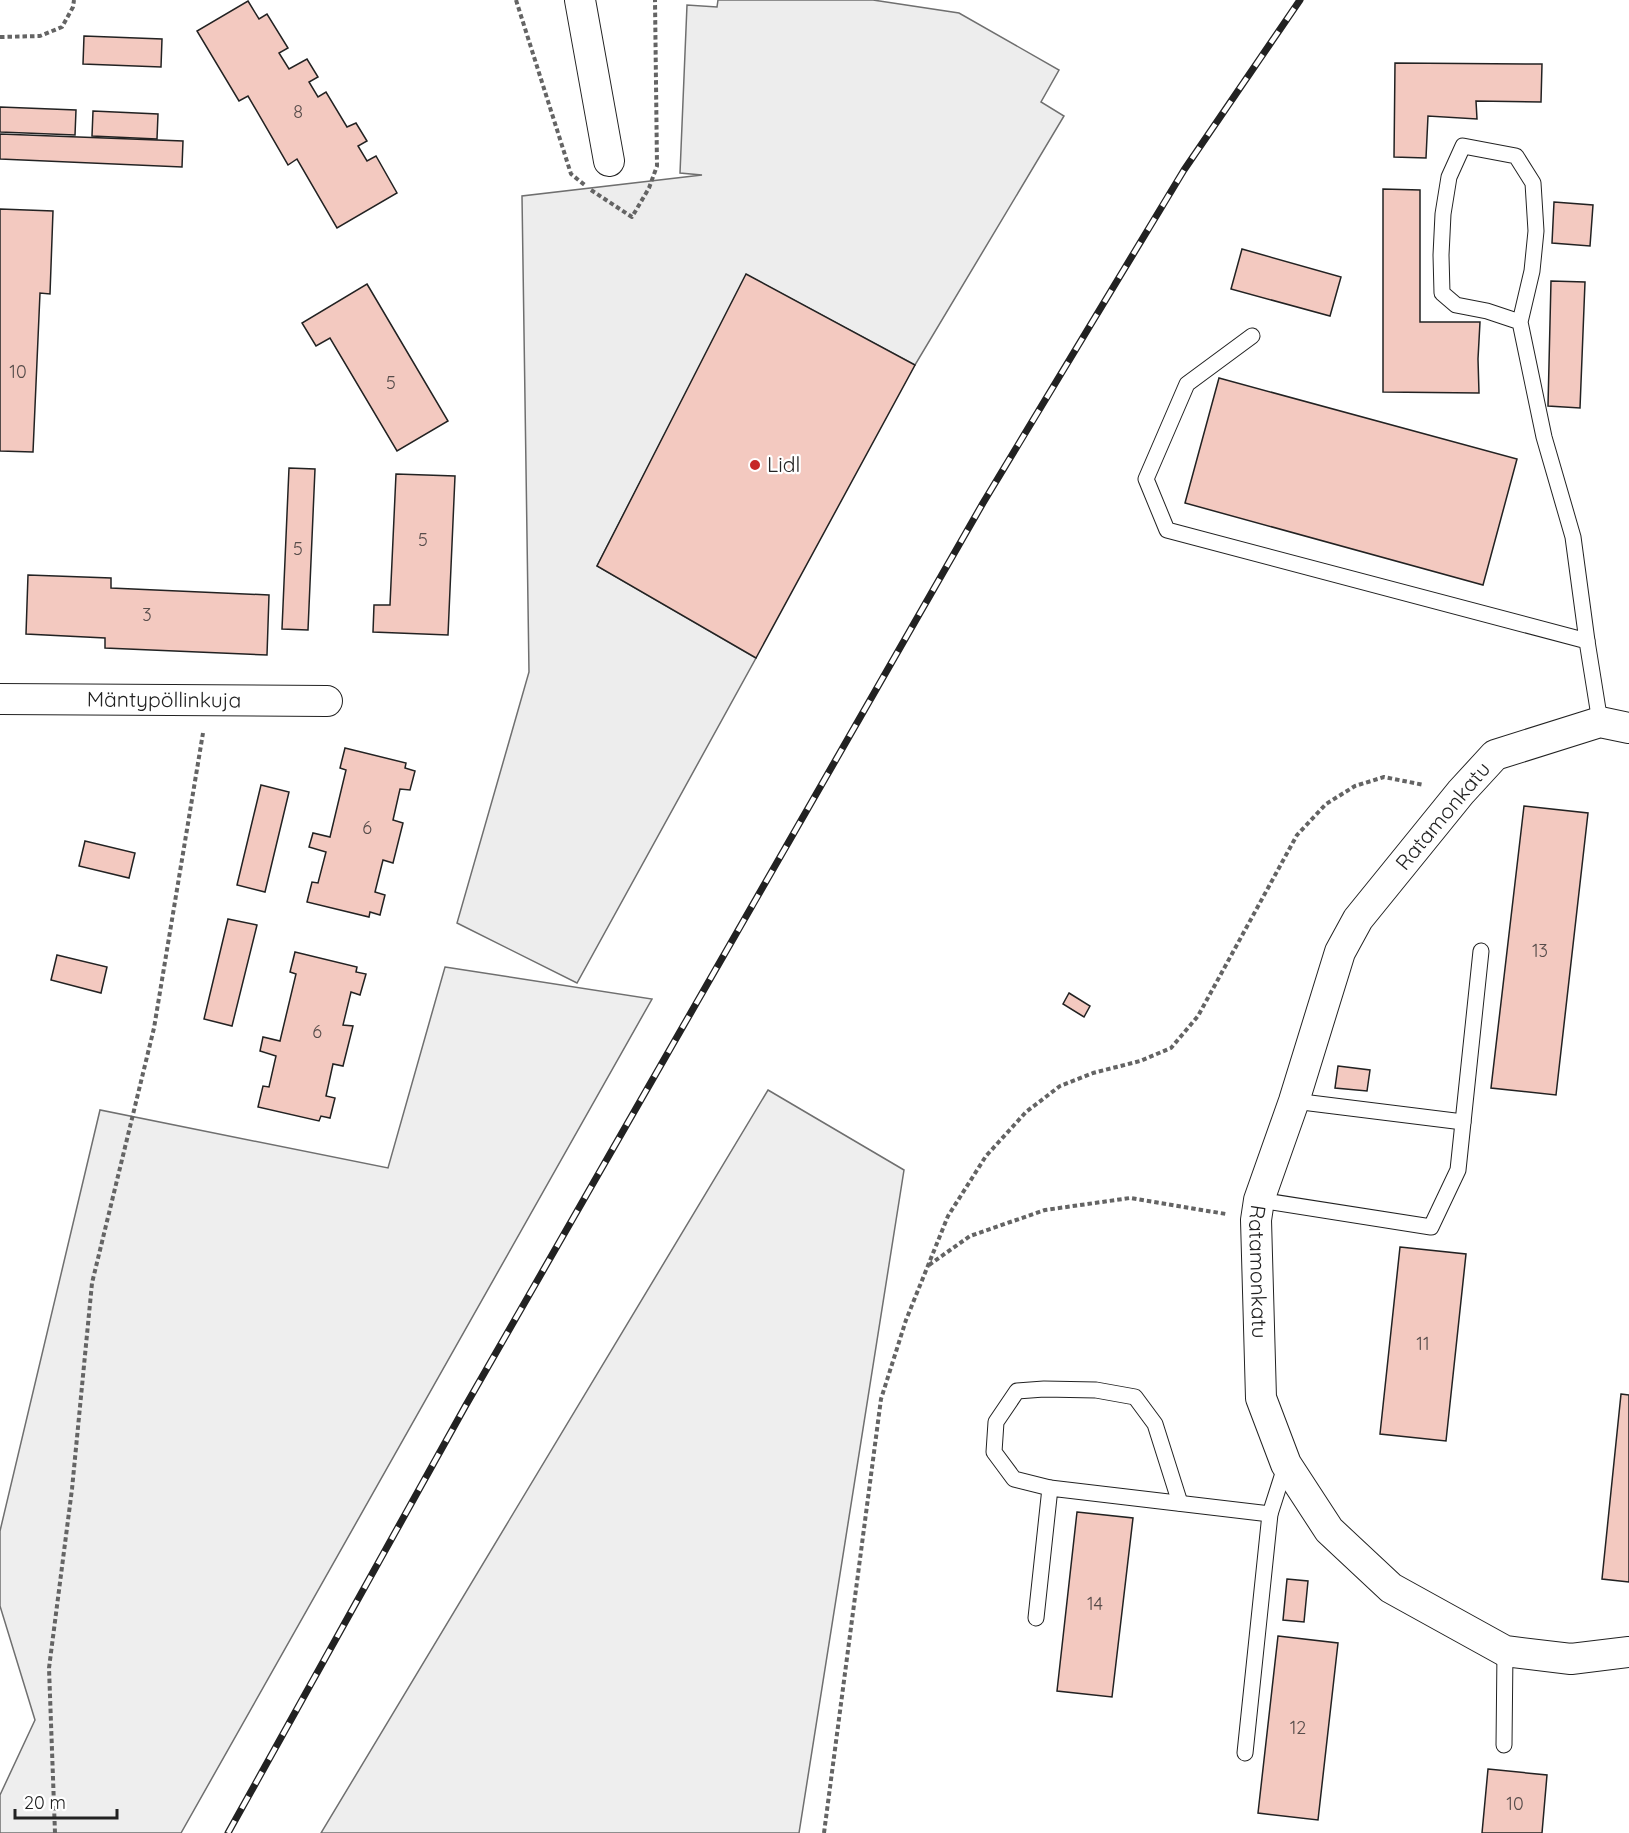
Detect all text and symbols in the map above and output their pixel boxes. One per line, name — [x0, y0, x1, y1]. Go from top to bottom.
house number: 8 — [293, 100, 303, 123]
house number: 10 — [9, 360, 27, 383]
house number: 5 — [386, 371, 396, 394]
place label: Lidl — [767, 451, 800, 477]
marker: Lidl — [748, 458, 762, 472]
house number: 5 — [418, 528, 428, 551]
house number: 5 — [293, 537, 303, 560]
house number: 3 — [142, 603, 152, 626]
street label: Mäntypöllinkuja — [87, 686, 241, 712]
street label: Ratamonkatu — [1389, 756, 1495, 875]
house number: 6 — [362, 816, 372, 839]
house number: 13 — [1532, 939, 1548, 962]
house number: 6 — [312, 1020, 322, 1043]
street label: Ratamonkatu — [1244, 1203, 1273, 1339]
house number: 11 — [1416, 1332, 1430, 1355]
house number: 14 — [1087, 1592, 1103, 1615]
house number: 12 — [1290, 1716, 1306, 1739]
scale bar — [15, 1782, 117, 1820]
text: 20 m — [24, 1791, 66, 1814]
house number: 10 — [1506, 1792, 1524, 1815]

